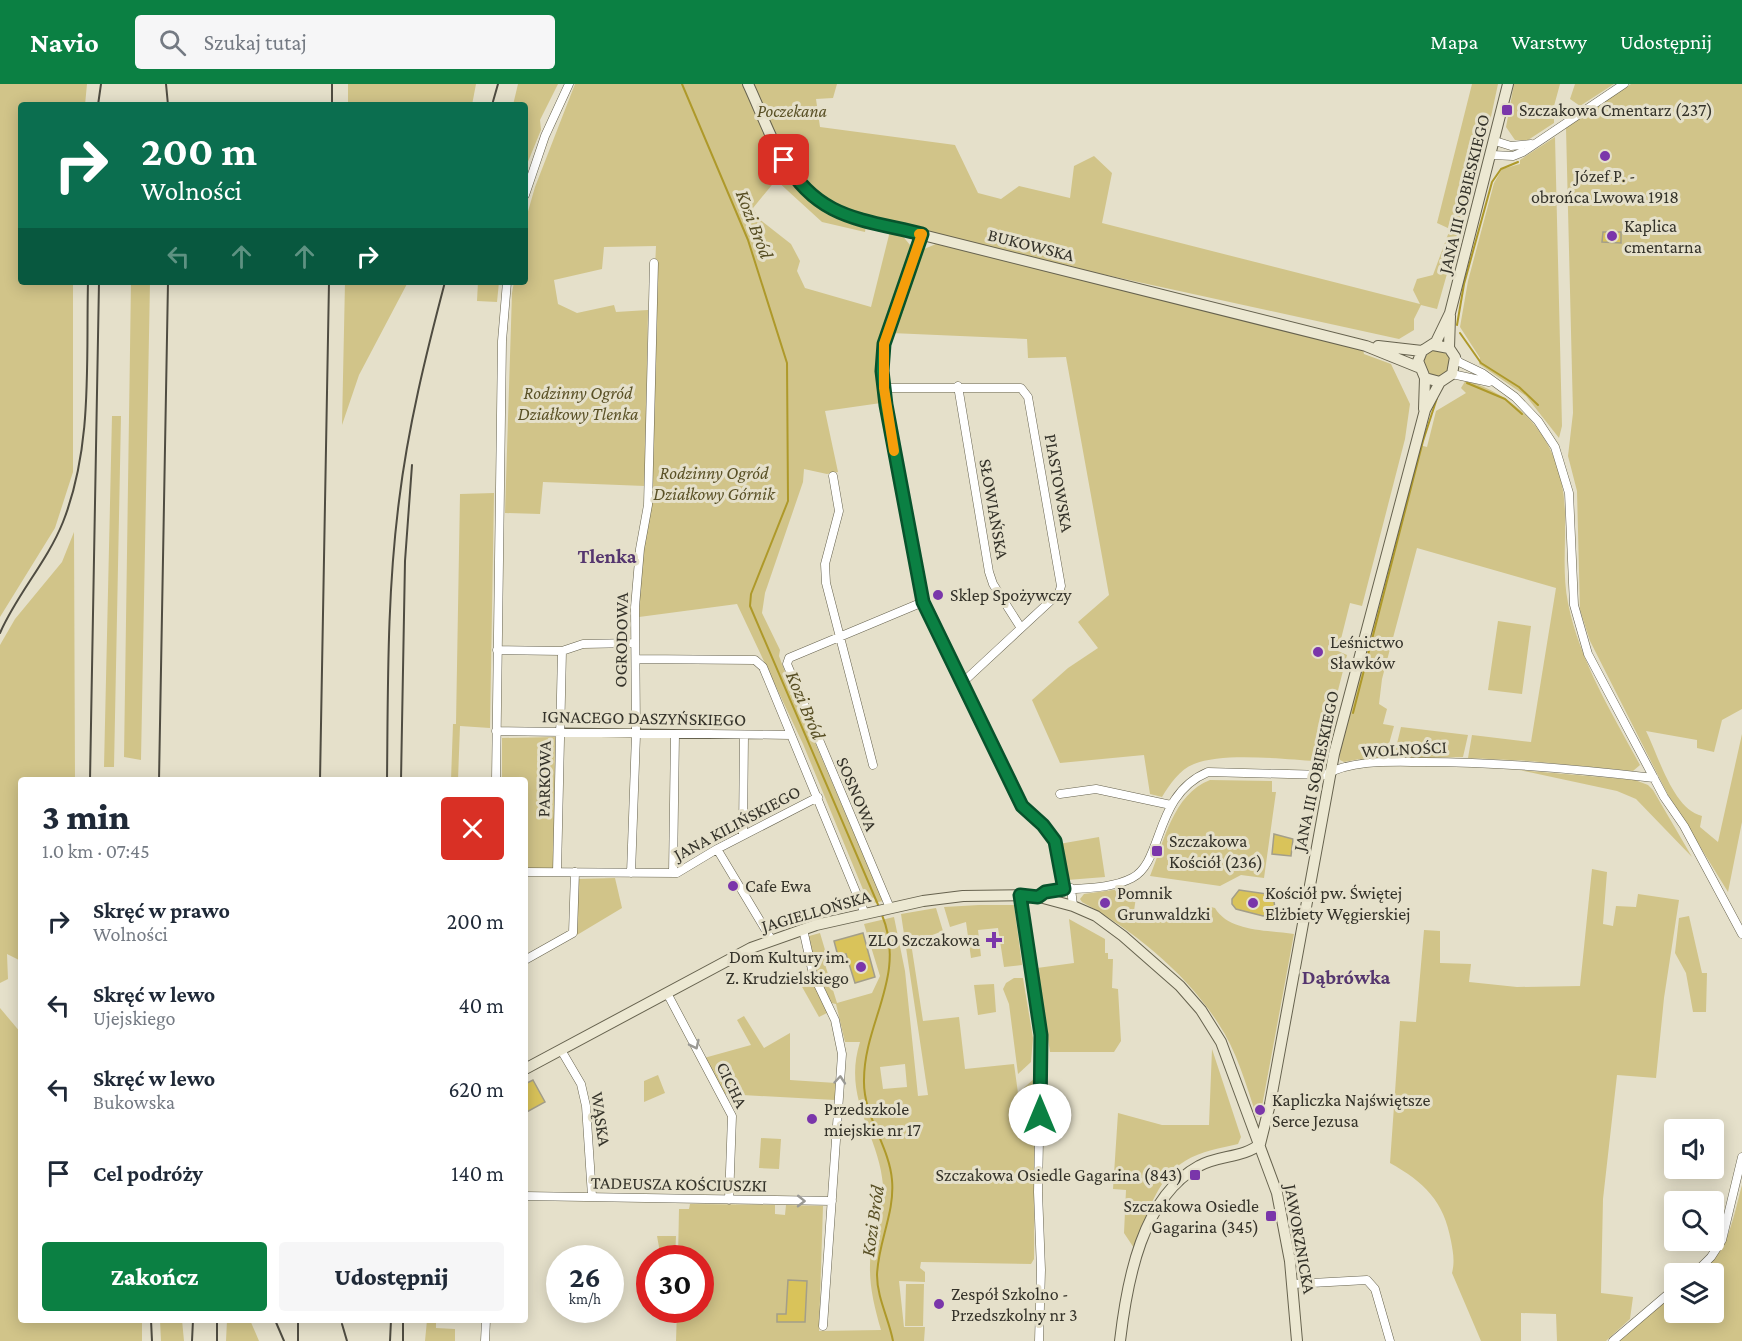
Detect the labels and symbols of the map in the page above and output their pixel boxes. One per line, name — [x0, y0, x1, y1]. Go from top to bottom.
place label: Szczakowa Cmentarz (237) — [1519, 100, 1713, 121]
park label: Poczekana — [757, 101, 828, 121]
marker: Szczakowa Cmentarz (237) — [1500, 103, 1514, 117]
street label: JANA III SOBIESKIEGO — [1434, 112, 1493, 278]
pin — [758, 134, 809, 185]
marker: Józef P. - obrońca Lwowa 1918 — [1598, 149, 1612, 163]
place label: Józef P. - obrońca Lwowa 1918 — [1531, 166, 1679, 207]
water label: Kozi Bród — [732, 186, 778, 262]
place label: Kaplica cmentarna — [1624, 216, 1702, 257]
street label: BUKOWSKA — [986, 225, 1077, 266]
marker: Kaplica cmentarna — [1605, 229, 1619, 243]
park label: Rodzinny Ogród Działkowy Tlenka — [518, 383, 639, 424]
street label: PIASTOWSKA — [1041, 432, 1078, 534]
street label: SŁOWIAŃSKA — [975, 457, 1013, 562]
park label: Rodzinny Ogród Działkowy Górnik — [653, 463, 776, 504]
district label: Tlenka — [577, 545, 637, 567]
place label: Sklep Spożywczy — [950, 585, 1072, 605]
marker: Sklep Spożywczy — [931, 588, 945, 602]
street label: OGRODOWA — [610, 591, 632, 688]
place label: Leśnictwo Sławków — [1330, 632, 1404, 673]
marker: Leśnictwo Sławków — [1311, 645, 1325, 659]
water label: Kozi Bród — [782, 668, 830, 743]
street label: JANA III SOBIESKIEGO — [1289, 689, 1343, 855]
street label: IGNACEGO DASZYŃSKIEGO — [542, 706, 746, 730]
street label: WOLNOŚCI — [1361, 737, 1447, 761]
street label: PARKOWA — [533, 740, 555, 818]
street label: SOSNOWA — [832, 754, 882, 835]
street label: JANA KILIŃSKIEGO — [669, 781, 804, 866]
place label: Szczakowa Kościół (236) — [1169, 831, 1263, 873]
marker: Szczakowa Kościół (236) — [1150, 844, 1164, 858]
place label: Cafe Ewa — [745, 876, 811, 896]
marker: Cafe Ewa — [726, 879, 740, 893]
place label: Pomnik Grunwaldzki — [1117, 883, 1211, 924]
place label: Kościół pw. Świętej Elżbiety Węgierskiej — [1265, 883, 1411, 925]
street label: JAGIELLOŃSKA — [757, 886, 874, 937]
marker: Pomnik Grunwaldzki — [1098, 896, 1112, 910]
marker: Kościół pw. Świętej Elżbiety Węgierskiej — [1246, 896, 1260, 910]
place label: ZLO Szczakowa — [868, 930, 980, 950]
marker: ZLO Szczakowa — [985, 931, 1003, 949]
place label: Dom Kultury im. Z. Krudzielskiego — [725, 947, 849, 988]
marker: Dom Kultury im. Z. Krudzielskiego — [854, 960, 868, 974]
district label: Dąbrówka — [1302, 966, 1391, 988]
one-way arrow — [687, 1038, 699, 1049]
street label: CICHA — [712, 1059, 752, 1112]
one-way arrow — [833, 1076, 846, 1085]
position arrow — [1008, 1083, 1072, 1147]
place label: Kapliczka Najświętsze Serce Jezusa — [1272, 1090, 1430, 1131]
street label: WĄSKA — [587, 1091, 615, 1148]
place label: Przedszkole miejskie nr 17 — [824, 1099, 921, 1141]
marker: Kapliczka Najświętsze Serce Jezusa — [1253, 1103, 1267, 1117]
marker: Przedszkole miejskie nr 17 — [805, 1112, 819, 1126]
place label: Szczakowa Osiedle Gagarina (843) — [935, 1165, 1183, 1186]
marker: Szczakowa Osiedle Gagarina (843) — [1188, 1168, 1202, 1182]
street label: TADEUSZA KOŚCIUSZKI — [591, 1172, 767, 1196]
street label: JAWORZNICKA — [1280, 1181, 1320, 1296]
water label: Kozi Bród — [856, 1183, 888, 1258]
one-way arrow — [797, 1195, 806, 1207]
place label: Szczakowa Osiedle Gagarina (345) — [1123, 1196, 1259, 1238]
marker: Szczakowa Osiedle Gagarina (345) — [1264, 1209, 1278, 1223]
speed limit sign: 30 — [636, 1245, 714, 1323]
place label: Zespół Szkolno - Przedszkolny nr 3 — [951, 1284, 1077, 1325]
marker: Zespół Szkolno - Przedszkolny nr 3 — [932, 1297, 946, 1311]

